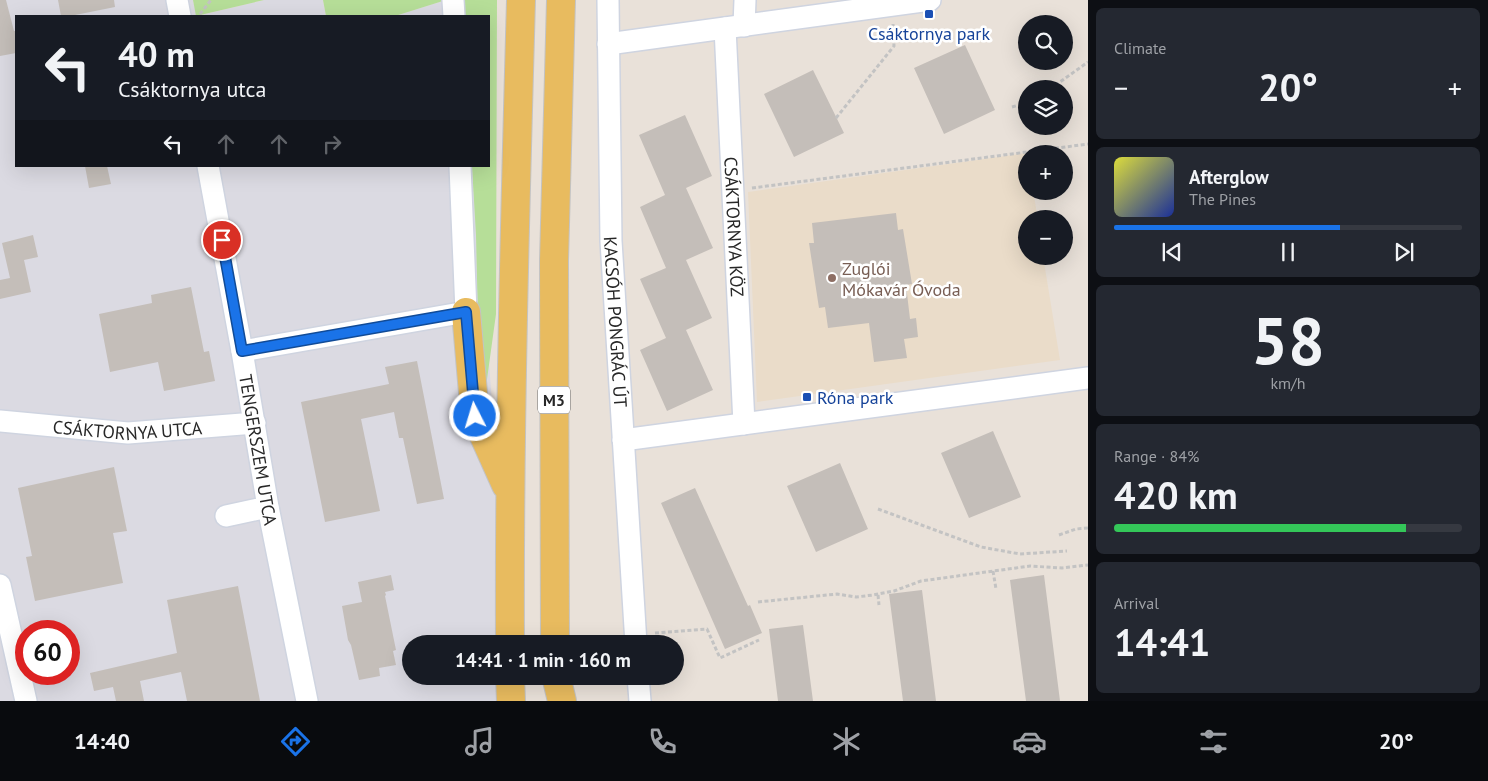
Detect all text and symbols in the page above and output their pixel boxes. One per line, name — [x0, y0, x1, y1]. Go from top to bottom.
marker: Csáktornya park — [923, 8, 935, 20]
map controls — [1018, 15, 1073, 265]
button: search — [1018, 15, 1073, 70]
place label: Csáktornya park — [868, 22, 990, 45]
text: 40 m — [118, 31, 195, 77]
icon: left — [35, 35, 100, 100]
text: Climate — [1114, 38, 1166, 58]
text: 20° — [1258, 62, 1318, 111]
text: − — [1114, 69, 1128, 106]
text: + — [1448, 69, 1462, 106]
text: Csáktornya utca — [118, 75, 266, 103]
button: layers — [1018, 80, 1073, 135]
icon: left — [159, 130, 187, 158]
icon: ahead — [212, 130, 240, 158]
icon: ahead — [265, 130, 293, 158]
icon: right — [318, 130, 346, 158]
button: + — [1018, 145, 1073, 200]
street label: CSÁKTORNYA KÖZ — [720, 156, 749, 298]
text: Afterglow — [1189, 165, 1269, 189]
text: The Pines — [1189, 189, 1256, 209]
button: − — [1018, 210, 1073, 265]
pin — [201, 219, 243, 261]
icon: arrive — [208, 226, 236, 254]
street label: KACSÓH PONGRÁC ÚT — [599, 236, 633, 408]
icon: previous — [1158, 238, 1186, 266]
icon: pause — [1274, 238, 1302, 266]
icon: next — [1390, 238, 1418, 266]
place label: Zuglói Mókavár Óvoda — [842, 257, 961, 301]
marker: Zuglói Mókavár Óvoda — [826, 272, 838, 284]
text: 58 — [1251, 298, 1325, 382]
street label: TENGERSZEM UTCA — [235, 372, 283, 527]
text: km/h — [1270, 373, 1306, 393]
road number: M3 — [538, 386, 570, 414]
place label: Róna park — [817, 386, 894, 409]
position arrow — [448, 389, 500, 441]
marker: Róna park — [801, 391, 813, 403]
street label: CSÁKTORNYA UTCA — [52, 415, 203, 445]
text: Range · 84% — [1114, 446, 1199, 466]
text: 420 km — [1114, 470, 1238, 519]
text: Arrival — [1114, 593, 1159, 613]
text: 14:41 — [1114, 617, 1210, 666]
speed limit sign: 60 — [15, 620, 80, 685]
text: 14:41 · 1 min · 160 m — [455, 648, 631, 672]
icon: directions — [278, 724, 313, 759]
icon: music — [462, 724, 497, 759]
icon: phone — [645, 724, 680, 759]
icon: climate — [829, 724, 864, 759]
icon: car — [1012, 724, 1047, 759]
icon: filters — [1196, 724, 1231, 759]
text: 14:40 — [74, 727, 130, 755]
text: 20° — [1379, 727, 1414, 755]

